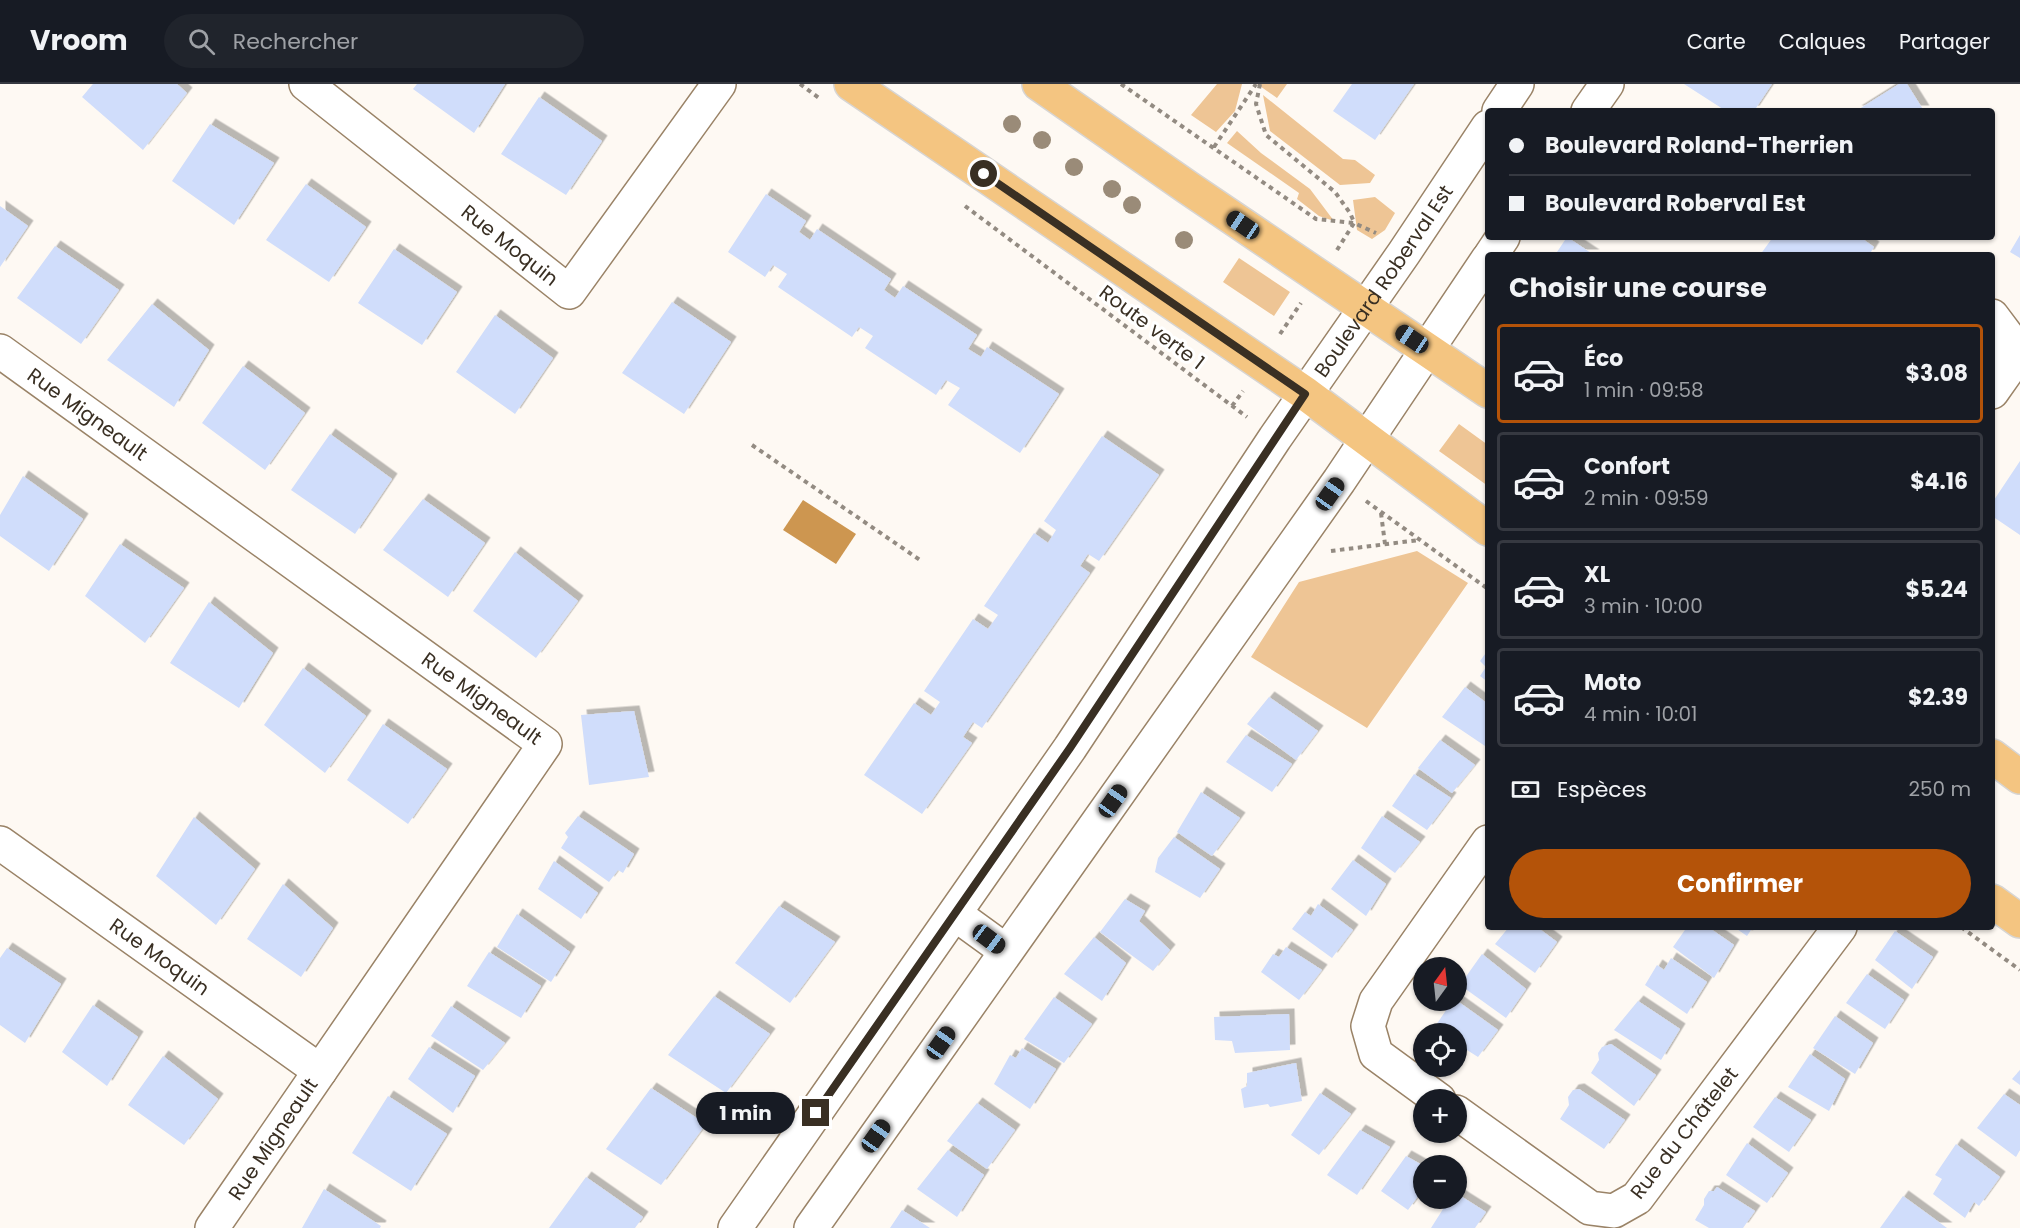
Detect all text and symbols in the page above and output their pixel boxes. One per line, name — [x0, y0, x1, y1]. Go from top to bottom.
search box — [164, 14, 584, 68]
text: Vroom — [30, 21, 128, 60]
icon: search — [185, 25, 218, 58]
text: Rechercher — [233, 26, 358, 57]
text: Carte — [1687, 27, 1746, 56]
text: Calques — [1779, 27, 1866, 56]
text: Partager — [1899, 27, 1990, 56]
text: Boulevard Roland-Therrien — [1545, 130, 1854, 161]
route start — [970, 160, 997, 187]
street label: Boulevard Roberval Est — [1308, 179, 1460, 383]
text: Boulevard Roberval Est — [1545, 188, 1805, 219]
street label: Rue Moquin — [455, 198, 564, 293]
car — [1223, 207, 1263, 243]
text: Choisir une course — [1509, 269, 1767, 306]
street label: Route verte 1 — [1094, 278, 1210, 376]
car — [1392, 321, 1432, 357]
text: Éco — [1584, 343, 1623, 374]
icon: car — [1512, 347, 1566, 401]
text: $3.08 — [1905, 358, 1968, 389]
street label: Rue Migneault — [22, 361, 153, 467]
text: 1 min · 09:58 — [1584, 376, 1704, 404]
text: Confort — [1584, 451, 1670, 482]
icon: car — [1512, 455, 1566, 509]
text: $4.16 — [1910, 466, 1968, 497]
car — [1312, 474, 1348, 514]
text: 2 min · 09:59 — [1584, 484, 1709, 512]
text: XL — [1584, 559, 1610, 590]
icon: car — [1512, 563, 1566, 617]
text: $5.24 — [1906, 574, 1968, 605]
text: 3 min · 10:00 — [1584, 592, 1703, 620]
street label: Rue Migneault — [416, 645, 548, 751]
text: Moto — [1584, 667, 1641, 698]
icon: car — [1512, 671, 1566, 725]
text: $2.39 — [1908, 682, 1968, 713]
text: 4 min · 10:01 — [1584, 700, 1697, 728]
icon: cash — [1509, 773, 1542, 806]
text: Espèces — [1557, 774, 1647, 805]
text: 250 m — [1908, 775, 1971, 803]
car — [1095, 781, 1131, 821]
button: Confirmer — [1509, 849, 1971, 918]
street label: Rue Moquin — [104, 911, 215, 1002]
car — [969, 921, 1009, 957]
north arrow — [1413, 957, 1467, 1011]
map controls — [1413, 957, 1467, 1209]
car — [923, 1023, 959, 1063]
button: locate — [1413, 1023, 1467, 1077]
street label: Rue du Châtelet — [1624, 1061, 1744, 1205]
street label: Rue Migneault — [222, 1072, 324, 1206]
button: + — [1413, 1089, 1467, 1143]
callout: 1 min — [696, 1092, 795, 1134]
text: 1 min — [719, 1099, 772, 1127]
route end — [802, 1099, 829, 1126]
car — [858, 1116, 894, 1156]
button: − — [1413, 1155, 1467, 1209]

